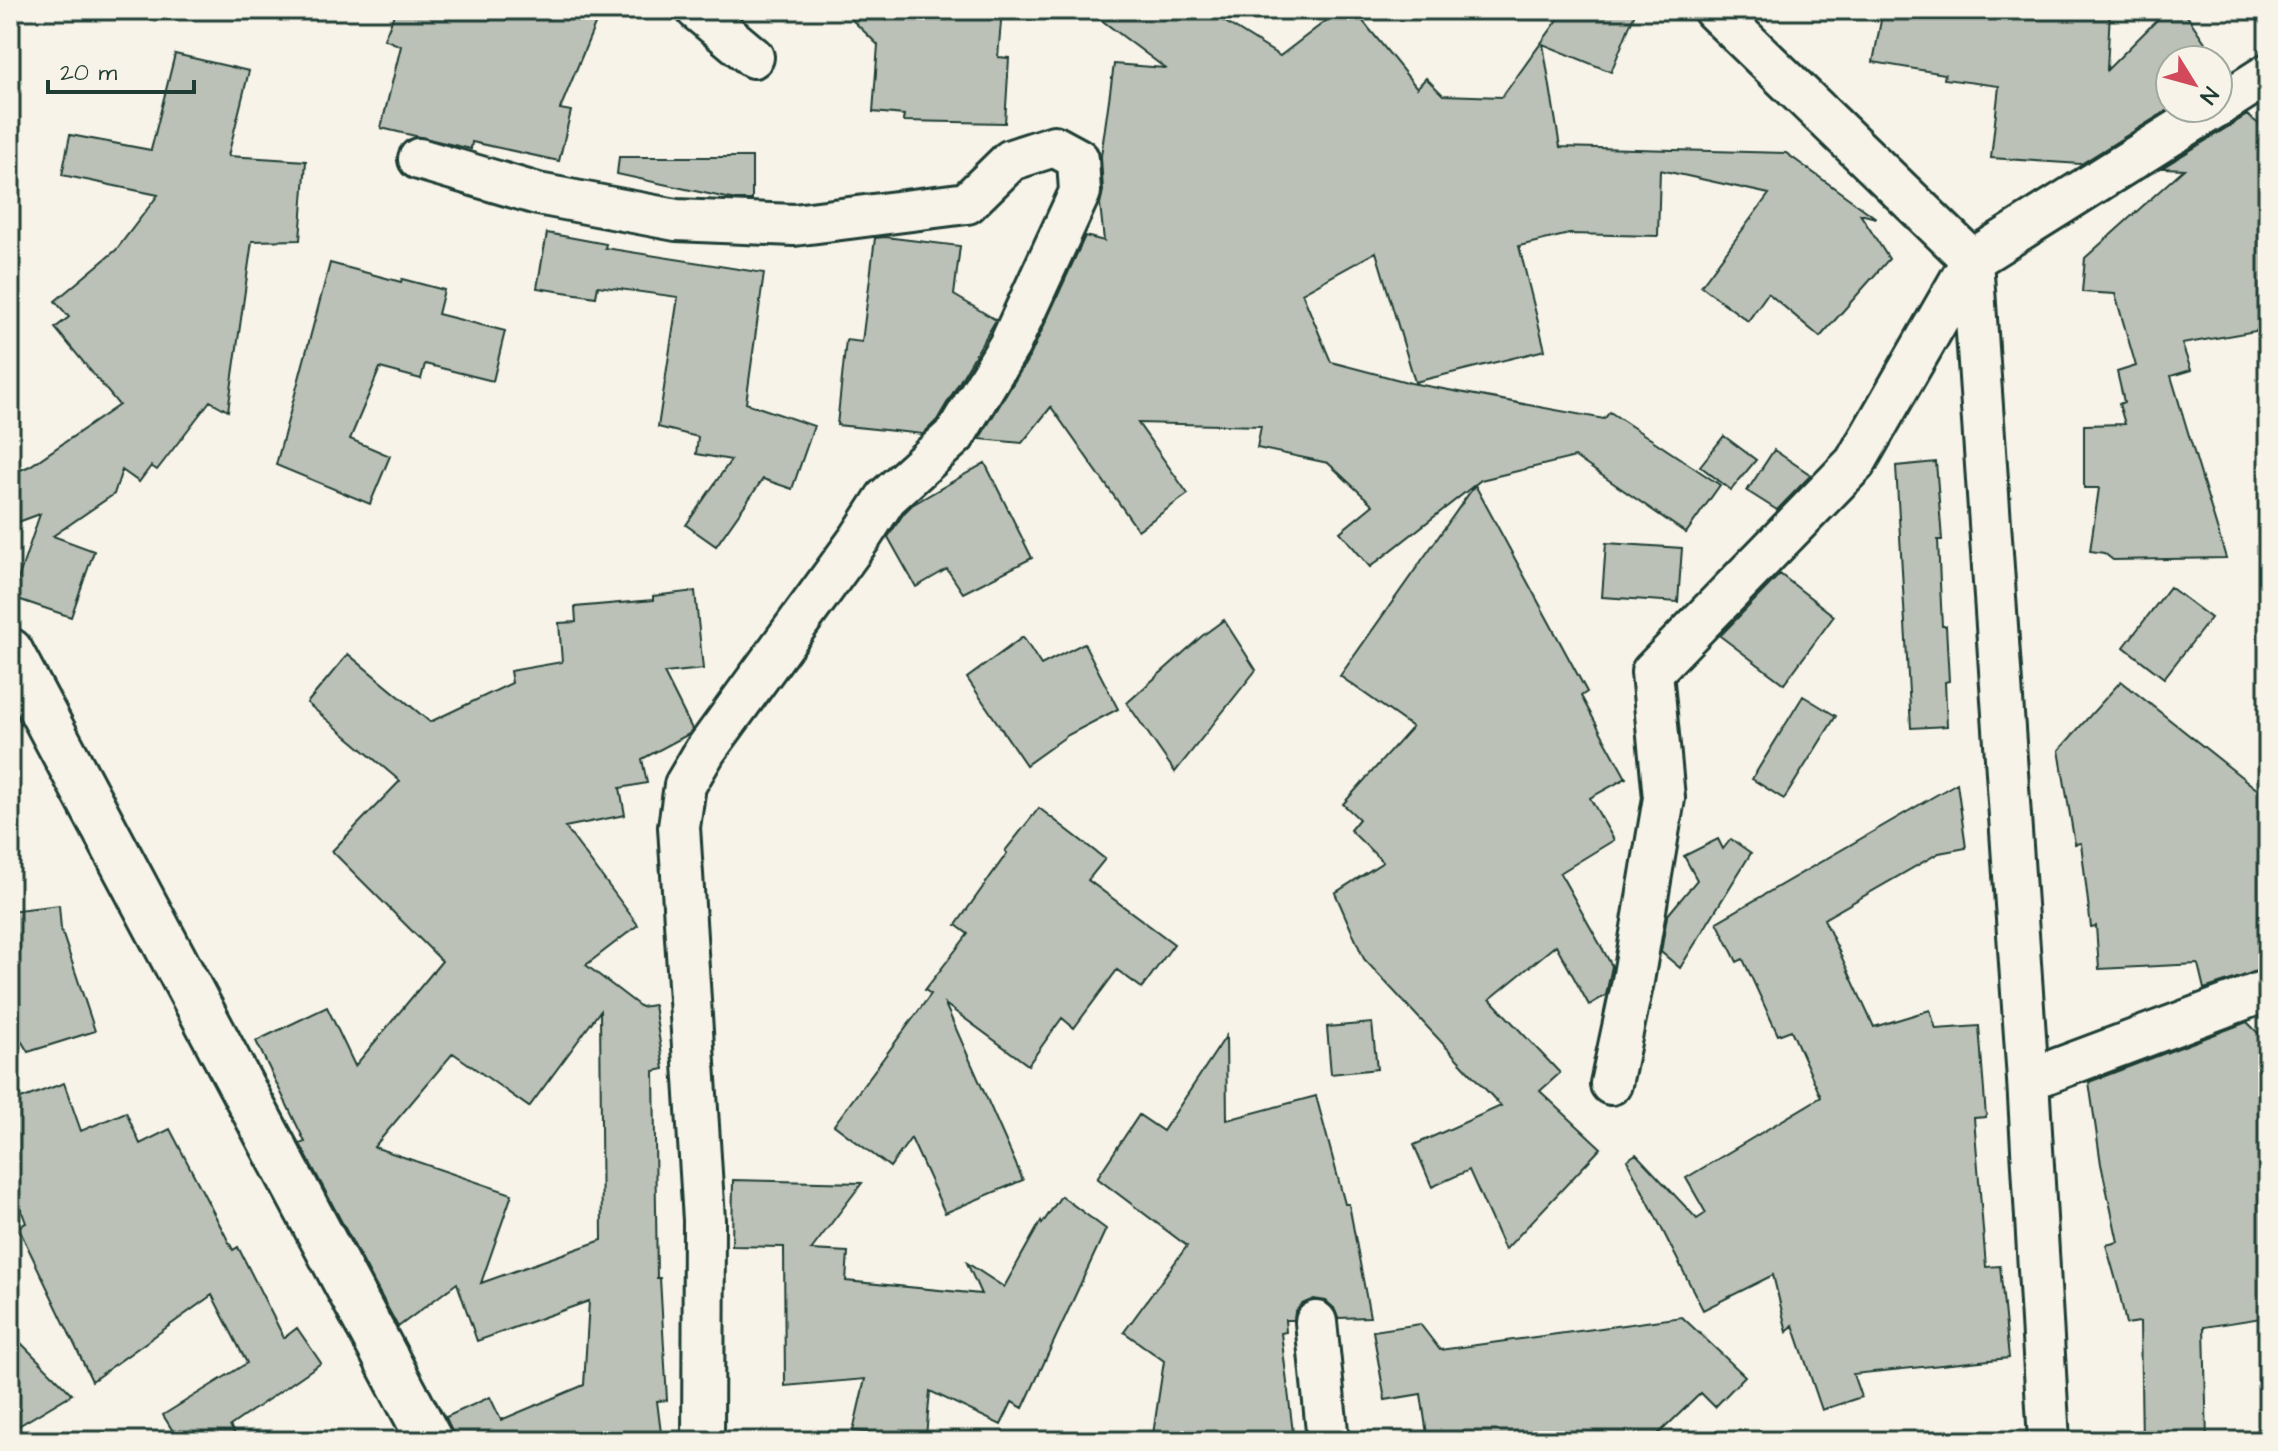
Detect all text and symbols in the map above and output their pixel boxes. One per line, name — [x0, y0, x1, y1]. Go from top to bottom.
scale bar — [48, 44, 194, 94]
north arrow — [2154, 44, 2234, 124]
text: 20 m — [60, 56, 117, 90]
text: N — [2192, 80, 2225, 110]

